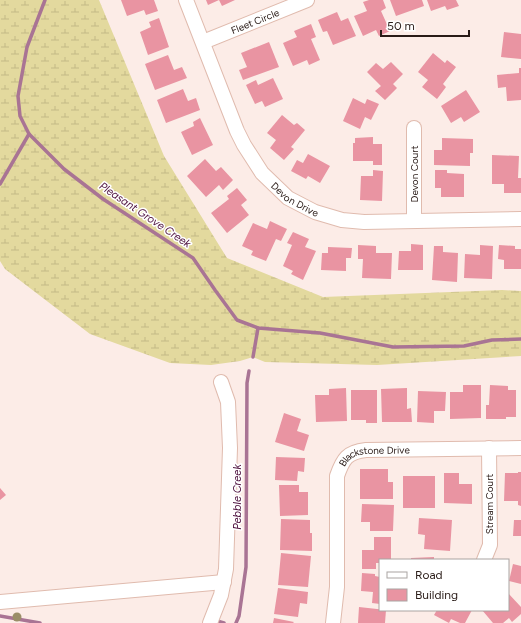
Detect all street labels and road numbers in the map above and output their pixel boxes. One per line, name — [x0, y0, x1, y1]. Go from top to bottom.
street label: Fleet Circle — [229, 5, 281, 37]
street label: Devon Court — [408, 145, 421, 202]
street label: Devon Drive — [269, 179, 320, 219]
street label: Blackstone Drive — [336, 443, 410, 469]
street label: Stream Court — [483, 473, 496, 534]

